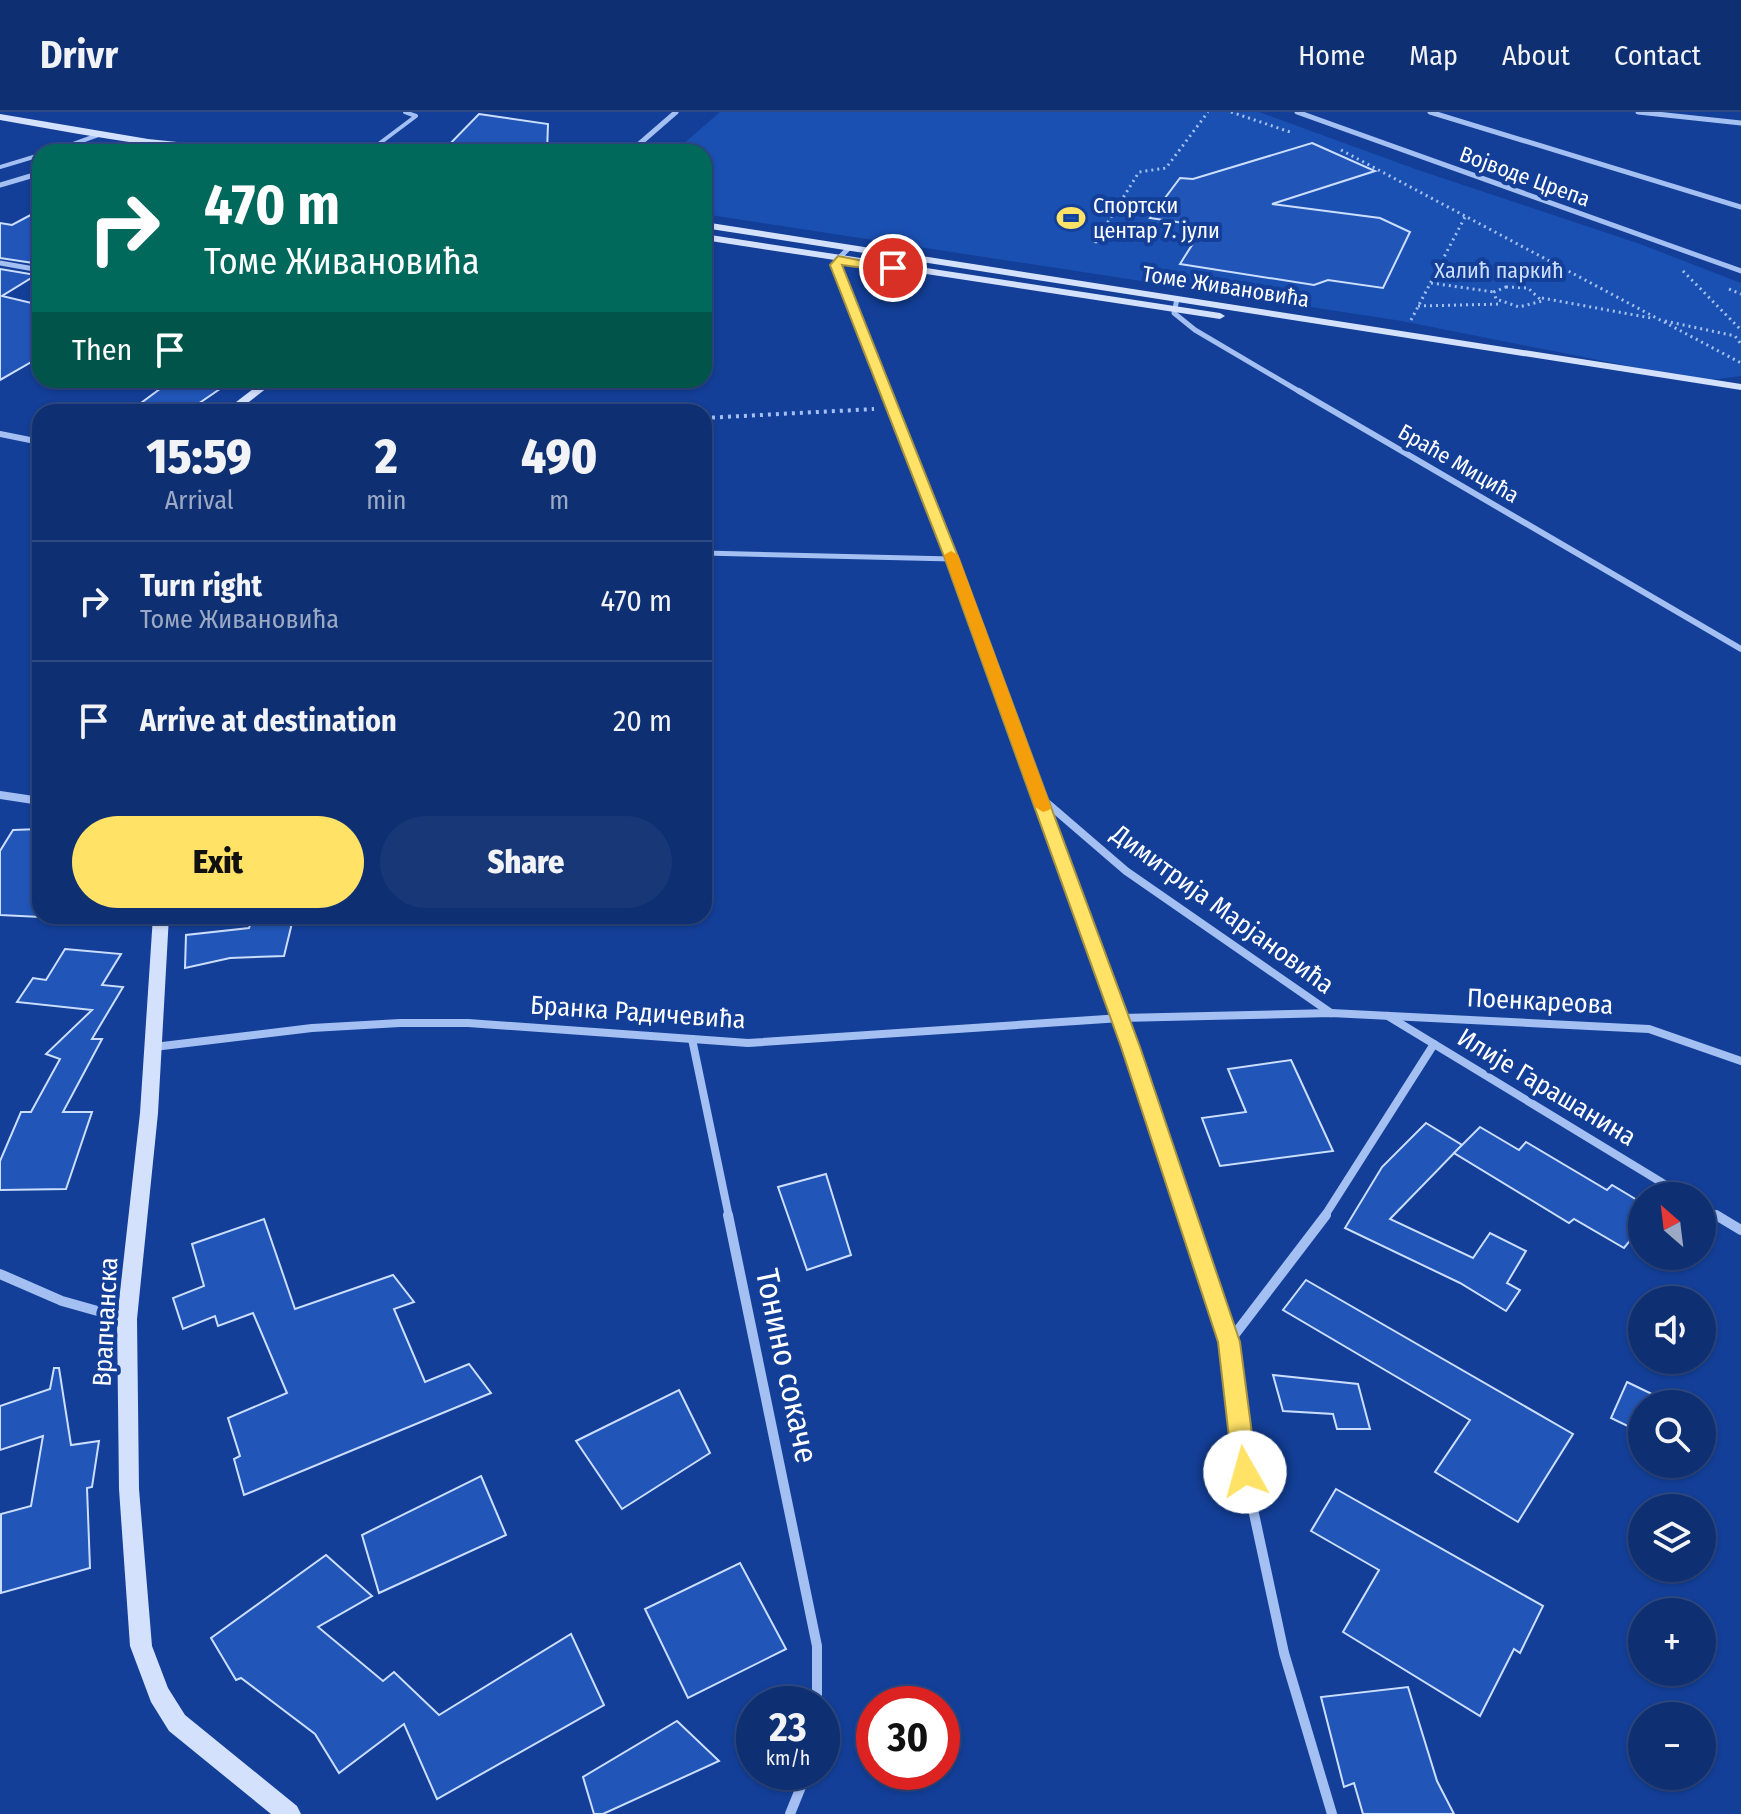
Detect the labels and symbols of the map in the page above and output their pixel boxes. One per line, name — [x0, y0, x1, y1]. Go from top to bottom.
street label: Војводе Црепа — [1456, 140, 1594, 213]
place label: Спортски центар 7. јули — [1093, 192, 1220, 244]
sports icon: Спортски центар 7. јули — [1056, 203, 1086, 233]
pin — [859, 234, 927, 302]
park label: Халић паркић — [1434, 257, 1564, 284]
street label: Томе Живановића — [1141, 260, 1311, 313]
street label: Браће Мицића — [1394, 418, 1524, 509]
street label: Димитрија Марјановића — [1105, 818, 1340, 1001]
street label: Поенкареова — [1466, 982, 1614, 1021]
street label: Бранка Радичевића — [529, 990, 747, 1035]
street label: Илије Гарашанина — [1452, 1022, 1642, 1153]
north arrow — [1628, 1182, 1716, 1270]
street label: Врапчанска — [87, 1257, 124, 1387]
street label: Тонино сокаче — [748, 1266, 826, 1466]
position arrow — [1203, 1430, 1287, 1514]
speed limit sign: 30 — [856, 1686, 960, 1790]

